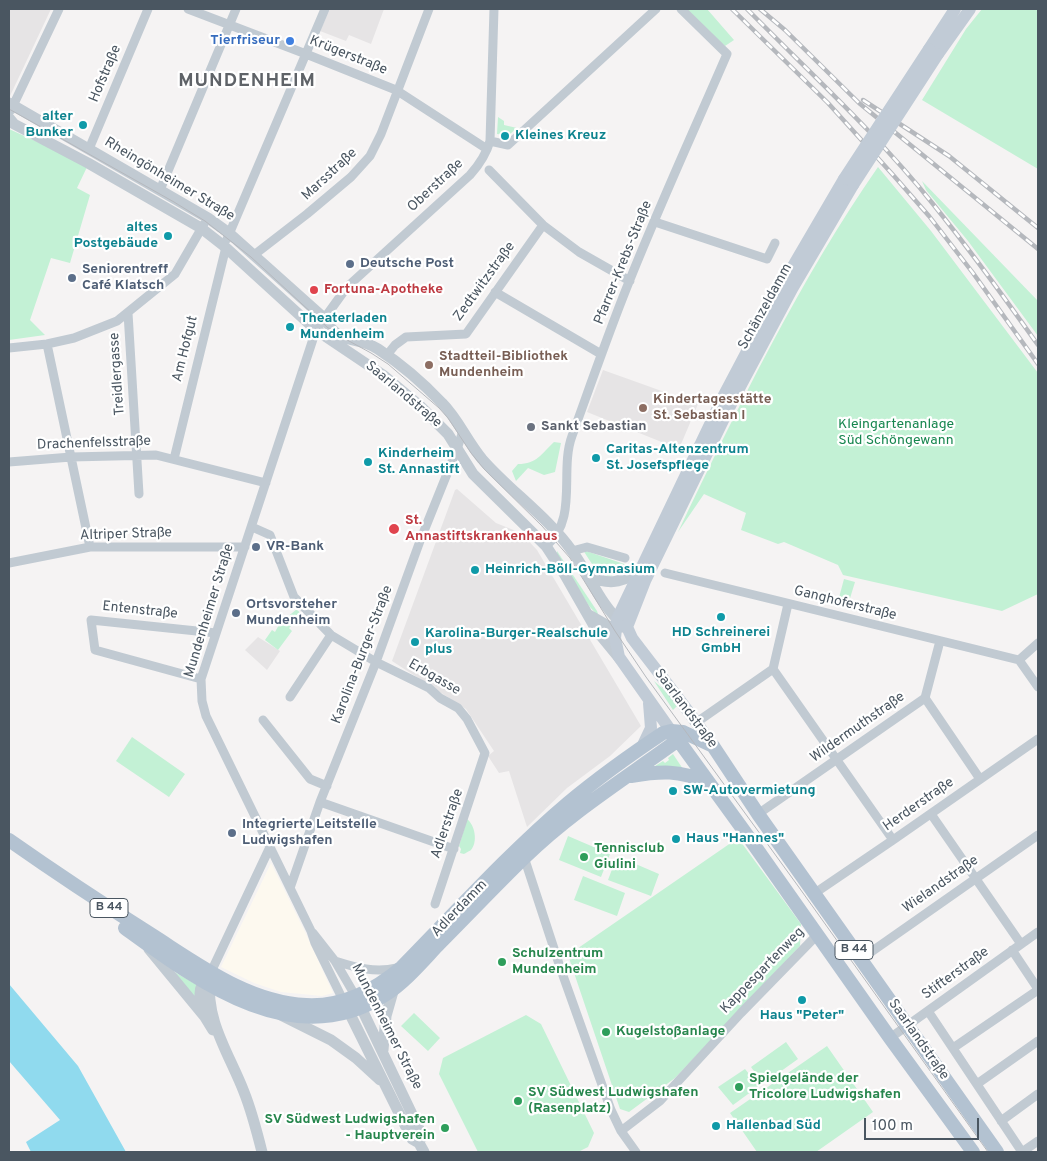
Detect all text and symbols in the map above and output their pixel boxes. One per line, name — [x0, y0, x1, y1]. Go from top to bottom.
place label: Tierfriseur — [210, 33, 280, 49]
street label: Krügerstraße — [307, 33, 389, 79]
marker: Tierfriseur — [284, 35, 296, 47]
street label: Hofstraße — [86, 43, 126, 105]
district label: MUNDENHEIM — [177, 71, 317, 93]
place label: alter Bunker — [26, 109, 73, 142]
marker: alter Bunker — [77, 119, 89, 131]
place label: Kleines Kreuz — [515, 128, 606, 144]
marker: Kleines Kreuz — [499, 130, 511, 142]
street label: Rheingönheimer Straße — [101, 134, 237, 226]
street label: Marsstraße — [299, 145, 361, 205]
street label: Oberstraße — [405, 156, 467, 216]
street label: Pfarrer-Krebs-Straße — [591, 199, 657, 327]
place label: altes Postgebäude — [74, 220, 158, 252]
marker: altes Postgebäude — [162, 230, 174, 242]
street label: Zedtwitzstraße — [451, 239, 519, 325]
place label: Deutsche Post — [360, 256, 454, 272]
marker: Deutsche Post — [344, 258, 356, 270]
street label: Schänzeldamm — [735, 261, 797, 353]
place label: Seniorentreff Café Klatsch — [82, 262, 168, 294]
marker: Seniorentreff Café Klatsch — [66, 272, 78, 284]
place label: Fortuna-Apotheke — [324, 282, 443, 298]
marker: Fortuna-Apotheke — [308, 284, 320, 296]
place label: Theaterladen Mundenheim — [300, 311, 387, 344]
street label: Am Hofgut — [170, 314, 202, 384]
marker: Theaterladen Mundenheim — [284, 321, 296, 333]
street label: Treidlergasse — [107, 332, 129, 416]
place label: Stadtteil-Bibliothek Mundenheim — [439, 349, 568, 382]
street label: Saarlandstraße — [361, 358, 445, 432]
marker: Stadtteil-Bibliothek Mundenheim — [423, 359, 435, 371]
place label: Kindertagesstätte St. Sebastian I — [653, 392, 772, 424]
marker: Kindertagesstätte St. Sebastian I — [637, 402, 649, 414]
park label: Kleingartenanlage Süd Schöngewann — [838, 417, 954, 450]
place label: Sankt Sebastian — [541, 419, 647, 435]
marker: Sankt Sebastian — [525, 421, 537, 433]
street label: Drachenfelsstraße — [37, 434, 151, 454]
place label: Caritas-Altenzentrum St. Josefspflege — [606, 442, 749, 474]
place label: Kinderheim St. Annastift — [378, 446, 460, 478]
marker: Caritas-Altenzentrum St. Josefspflege — [590, 452, 602, 464]
marker: Kinderheim St. Annastift — [362, 456, 374, 468]
place label: St. Annastiftskrankenhaus — [405, 513, 558, 546]
marker: St. Annastiftskrankenhaus — [387, 522, 401, 536]
street label: Altriper Straße — [80, 525, 172, 545]
place label: VR-Bank — [266, 539, 324, 555]
marker: VR-Bank — [250, 541, 262, 553]
street label: Mundenheimer Straße — [182, 542, 238, 680]
place label: Heinrich-Böll-Gymnasium — [485, 562, 655, 578]
marker: Heinrich-Böll-Gymnasium — [469, 564, 481, 576]
street label: Ganghoferstraße — [792, 583, 898, 625]
street label: Karolina-Burger-Straße — [329, 584, 397, 726]
place label: Ortsvorsteher Mundenheim — [246, 597, 337, 630]
street label: Entenstraße — [102, 599, 178, 623]
marker: Ortsvorsteher Mundenheim — [230, 607, 242, 619]
marker: HD Schreinerei GmbH — [715, 611, 727, 623]
place label: HD Schreinerei GmbH — [672, 625, 770, 658]
place label: Karolina-Burger-Realschule plus — [425, 626, 608, 658]
marker: Karolina-Burger-Realschule plus — [409, 636, 421, 648]
street label: Erbgasse — [405, 656, 463, 700]
street label: Saarlandstraße — [650, 666, 720, 752]
street label: Wildermuthstraße — [808, 689, 908, 767]
street label: Herderstraße — [880, 774, 958, 836]
place label: SW-Autovermietung — [683, 783, 816, 799]
marker: SW-Autovermietung — [667, 785, 679, 797]
street label: Adlerstraße — [428, 787, 468, 861]
place label: Integrierte Leitstelle Ludwigshafen — [242, 817, 377, 850]
marker: Integrierte Leitstelle Ludwigshafen — [226, 827, 238, 839]
place label: Haus "Hannes" — [686, 831, 784, 847]
marker: Haus "Hannes" — [670, 833, 682, 845]
place label: Tennisclub Giulini — [594, 841, 664, 874]
marker: Tennisclub Giulini — [578, 851, 590, 863]
street label: Wielandstraße — [900, 853, 982, 917]
street label: Adlerdamm — [429, 877, 491, 941]
road number: B 44 — [90, 898, 128, 918]
street label: Kappesgartenweg — [717, 924, 809, 1018]
road number: B 44 — [835, 940, 873, 960]
street label: Stifterstraße — [919, 944, 993, 1004]
place label: Schulzentrum Mundenheim — [512, 946, 603, 979]
marker: Schulzentrum Mundenheim — [496, 956, 508, 968]
street label: Mundenheimer Straße — [347, 961, 425, 1093]
marker: Haus "Peter" — [796, 994, 808, 1006]
street label: Saarlandstraße — [884, 996, 952, 1084]
place label: Haus "Peter" — [760, 1008, 844, 1024]
place label: Kugelstoßanlage — [616, 1024, 725, 1040]
marker: Kugelstoßanlage — [600, 1026, 612, 1038]
place label: Spielgelände der Tricolore Ludwigshafen — [749, 1071, 901, 1104]
marker: Spielgelände der Tricolore Ludwigshafen — [733, 1081, 745, 1093]
place label: SV Südwest Ludwigshafen (Rasenplatz) — [528, 1085, 699, 1118]
marker: SV Südwest Ludwigshafen (Rasenplatz) — [512, 1095, 524, 1107]
scale bar — [867, 1108, 982, 1140]
place label: SV Südwest Ludwigshafen - Hauptverein — [264, 1112, 435, 1144]
text: 100 m — [872, 1117, 913, 1136]
place label: Hallenbad Süd — [726, 1118, 821, 1134]
marker: Hallenbad Süd — [710, 1120, 722, 1132]
marker: SV Südwest Ludwigshafen - Hauptverein — [439, 1122, 451, 1134]

